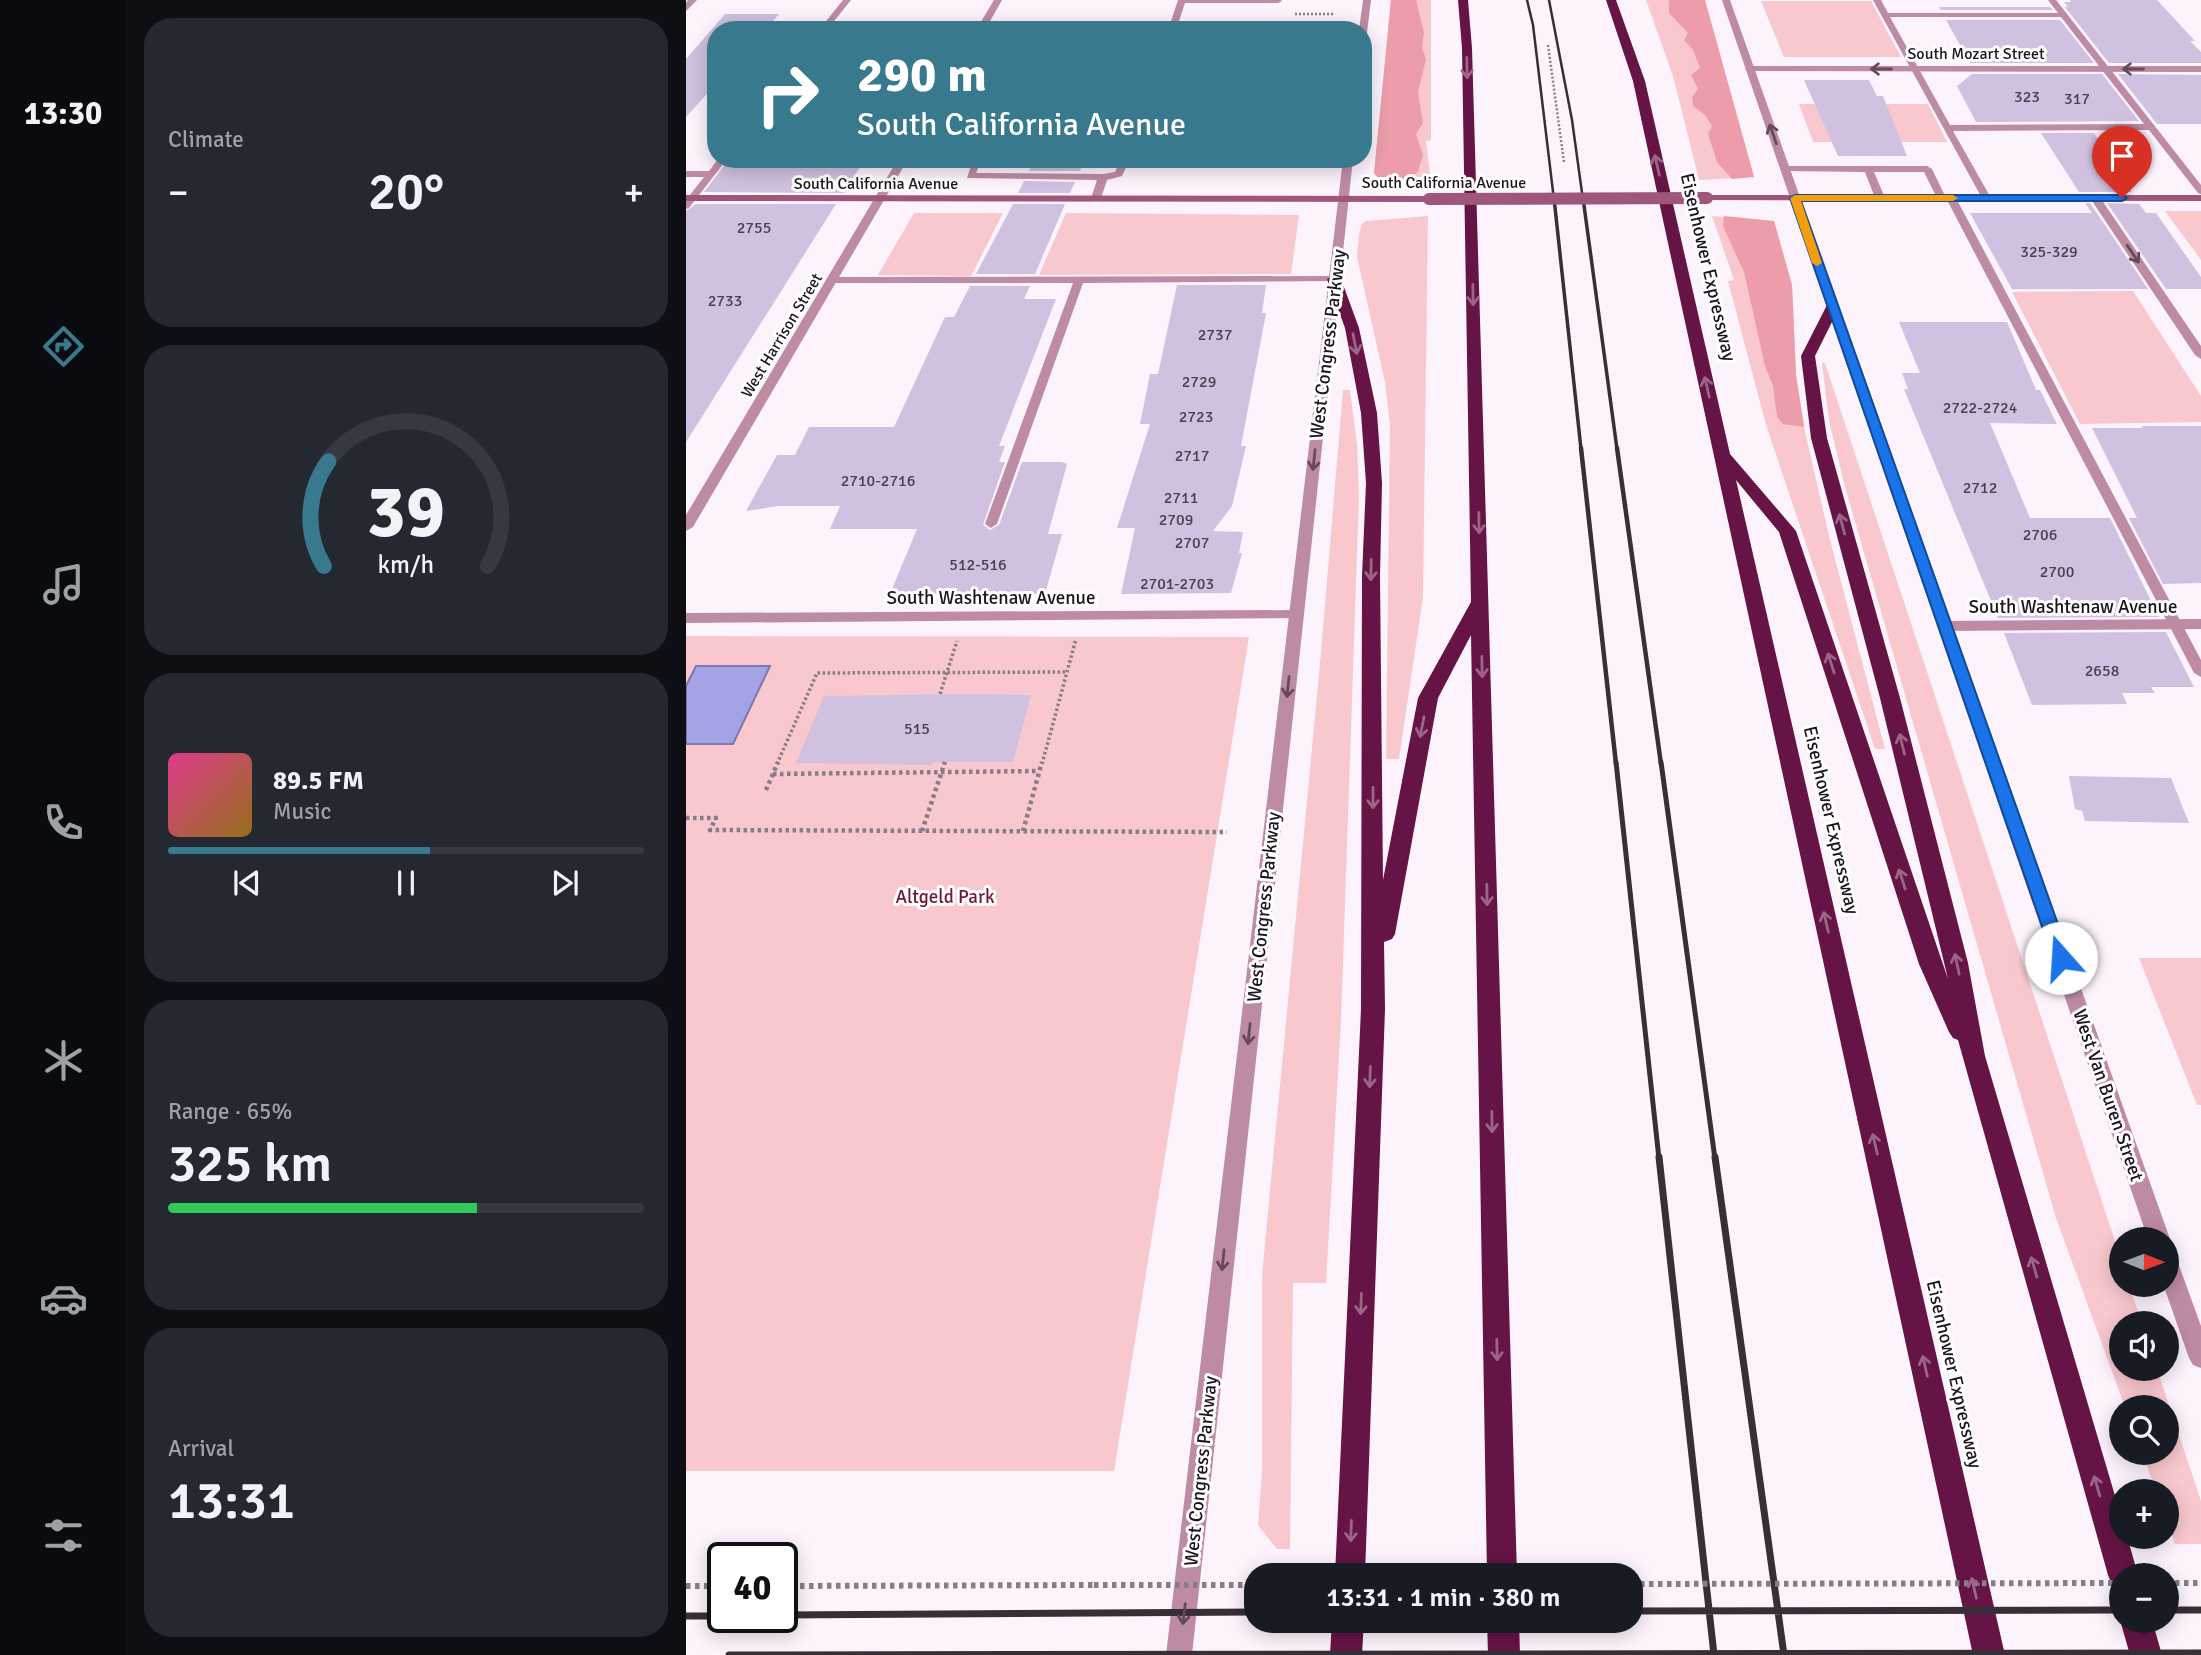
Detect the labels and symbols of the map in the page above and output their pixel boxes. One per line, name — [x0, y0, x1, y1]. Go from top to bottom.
street label: South Mozart Street — [1907, 44, 2045, 64]
one-way arrow — [1461, 56, 1474, 79]
one-way arrow — [1870, 62, 1893, 76]
one-way arrow — [2122, 62, 2145, 76]
house number: 323 — [2014, 87, 2040, 107]
house number: 317 — [2064, 89, 2090, 109]
one-way arrow — [1766, 123, 1778, 145]
pin — [2092, 126, 2152, 198]
one-way arrow — [1650, 154, 1664, 177]
street label: Eisenhower Expressway — [1675, 171, 1741, 364]
street label: South California Avenue — [1362, 173, 1526, 193]
street label: South California Avenue — [794, 174, 958, 194]
house number: 2755 — [737, 218, 771, 238]
house number: 325-329 — [2020, 242, 2078, 262]
one-way arrow — [2127, 244, 2141, 264]
street label: West Congress Parkway — [1304, 248, 1352, 440]
street label: West Harrison Street — [737, 269, 827, 401]
one-way arrow — [1466, 284, 1480, 307]
house number: 2733 — [708, 291, 742, 311]
house number: 2737 — [1198, 325, 1232, 345]
one-way arrow — [1349, 332, 1363, 355]
house number: 2729 — [1182, 372, 1216, 392]
one-way arrow — [1700, 376, 1714, 399]
house number: 2722-2724 — [1943, 398, 2018, 418]
house number: 2723 — [1179, 407, 1213, 427]
house number: 2717 — [1175, 446, 1209, 466]
one-way arrow — [1307, 449, 1320, 471]
house number: 2710-2716 — [841, 471, 915, 491]
house number: 2712 — [1963, 478, 1997, 498]
house number: 2711 — [1164, 488, 1198, 508]
house number: 2709 — [1159, 510, 1193, 530]
one-way arrow — [1472, 511, 1486, 534]
one-way arrow — [1835, 513, 1848, 535]
house number: 2706 — [2023, 525, 2057, 545]
house number: 2707 — [1175, 533, 1209, 553]
house number: 512-516 — [949, 555, 1007, 575]
one-way arrow — [1365, 558, 1378, 581]
house number: 2700 — [2040, 562, 2074, 582]
house number: 2701-2703 — [1140, 574, 1214, 594]
street label: South Washtenaw Avenue — [887, 586, 1095, 610]
street label: South Washtenaw Avenue — [1969, 595, 2177, 619]
one-way arrow — [1823, 652, 1836, 674]
one-way arrow — [1475, 656, 1489, 679]
house number: 2658 — [2085, 661, 2119, 681]
one-way arrow — [1281, 675, 1294, 697]
one-way arrow — [1415, 715, 1429, 738]
house number: 515 — [904, 719, 930, 739]
street label: Eisenhower Expressway — [1798, 724, 1864, 917]
one-way arrow — [1895, 733, 1908, 755]
one-way arrow — [1366, 786, 1380, 809]
street label: West Congress Parkway — [1242, 811, 1286, 1003]
one-way arrow — [1895, 868, 1907, 890]
one-way arrow — [1480, 883, 1494, 906]
park label: Altgeld Park — [895, 885, 995, 909]
one-way arrow — [1818, 911, 1832, 934]
position arrow — [2024, 921, 2098, 995]
one-way arrow — [1949, 953, 1963, 976]
street label: West Van Buren Street — [2067, 1006, 2149, 1185]
one-way arrow — [1242, 1023, 1255, 1045]
one-way arrow — [1364, 1065, 1377, 1088]
one-way arrow — [1485, 1111, 1499, 1134]
one-way arrow — [1868, 1133, 1882, 1156]
north arrow — [2109, 1227, 2179, 1297]
one-way arrow — [1217, 1249, 1230, 1271]
one-way arrow — [2027, 1257, 2040, 1279]
street label: Eisenhower Expressway — [1921, 1278, 1987, 1471]
one-way arrow — [1354, 1292, 1367, 1315]
one-way arrow — [1490, 1338, 1504, 1361]
one-way arrow — [1918, 1355, 1931, 1378]
street label: West Congress Parkway — [1179, 1375, 1223, 1567]
one-way arrow — [2090, 1475, 2103, 1497]
one-way arrow — [1345, 1520, 1358, 1543]
speed limit sign: 40 — [707, 1542, 798, 1633]
one-way arrow — [1967, 1577, 1981, 1600]
one-way arrow — [1177, 1602, 1190, 1625]

